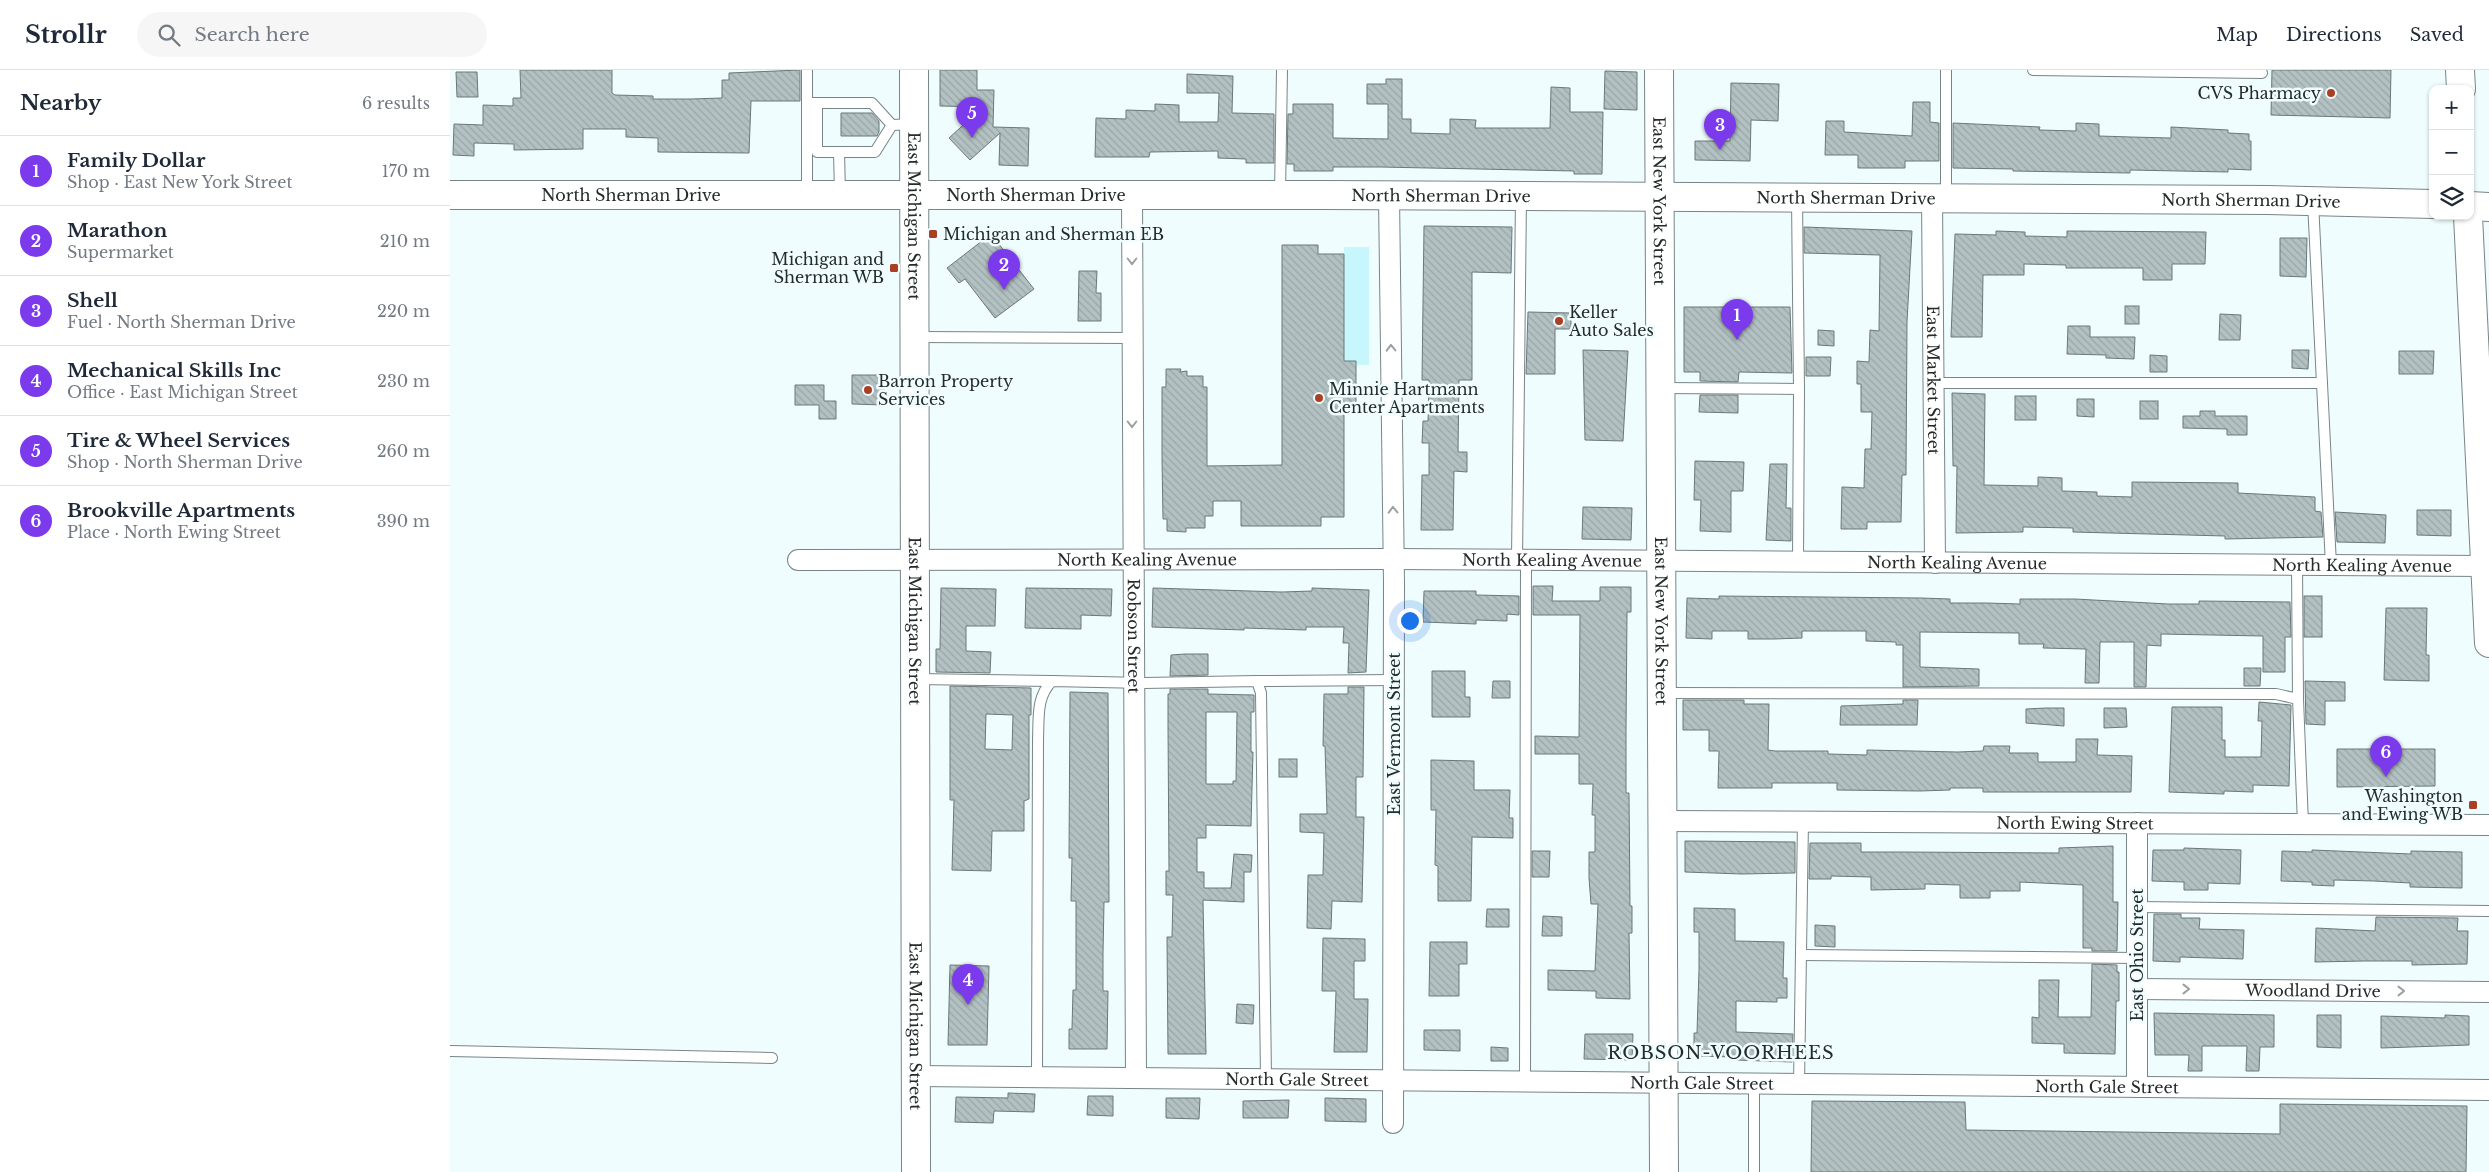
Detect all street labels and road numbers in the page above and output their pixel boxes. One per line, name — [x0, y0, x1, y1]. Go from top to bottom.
street label: East New York Street — [1649, 116, 1670, 286]
street label: East Michigan Street — [904, 132, 924, 300]
street label: North Sherman Drive — [541, 185, 721, 205]
street label: North Sherman Drive — [946, 185, 1126, 205]
street label: North Sherman Drive — [1351, 185, 1531, 206]
street label: North Sherman Drive — [1756, 187, 1936, 208]
street label: North Sherman Drive — [2161, 189, 2341, 212]
street label: East Market Street — [1923, 305, 1944, 455]
street label: East New York Street — [1651, 536, 1672, 706]
street label: East Michigan Street — [905, 537, 925, 705]
street label: North Kealing Avenue — [1057, 549, 1237, 570]
street label: North Kealing Avenue — [1462, 549, 1642, 571]
street label: North Kealing Avenue — [1867, 552, 2047, 573]
street label: North Kealing Avenue — [2272, 555, 2452, 576]
street label: Robson Street — [1124, 578, 1144, 694]
street label: East Vermont Street — [1384, 652, 1404, 816]
street label: North Ewing Street — [1996, 813, 2154, 833]
street label: East Ohio Street — [2127, 889, 2147, 1022]
street label: East Michigan Street — [906, 942, 926, 1110]
street label: Woodland Drive — [2244, 980, 2381, 1001]
street label: North Gale Street — [1225, 1069, 1369, 1090]
street label: North Gale Street — [1630, 1072, 1774, 1094]
street label: North Gale Street — [2035, 1076, 2179, 1097]

